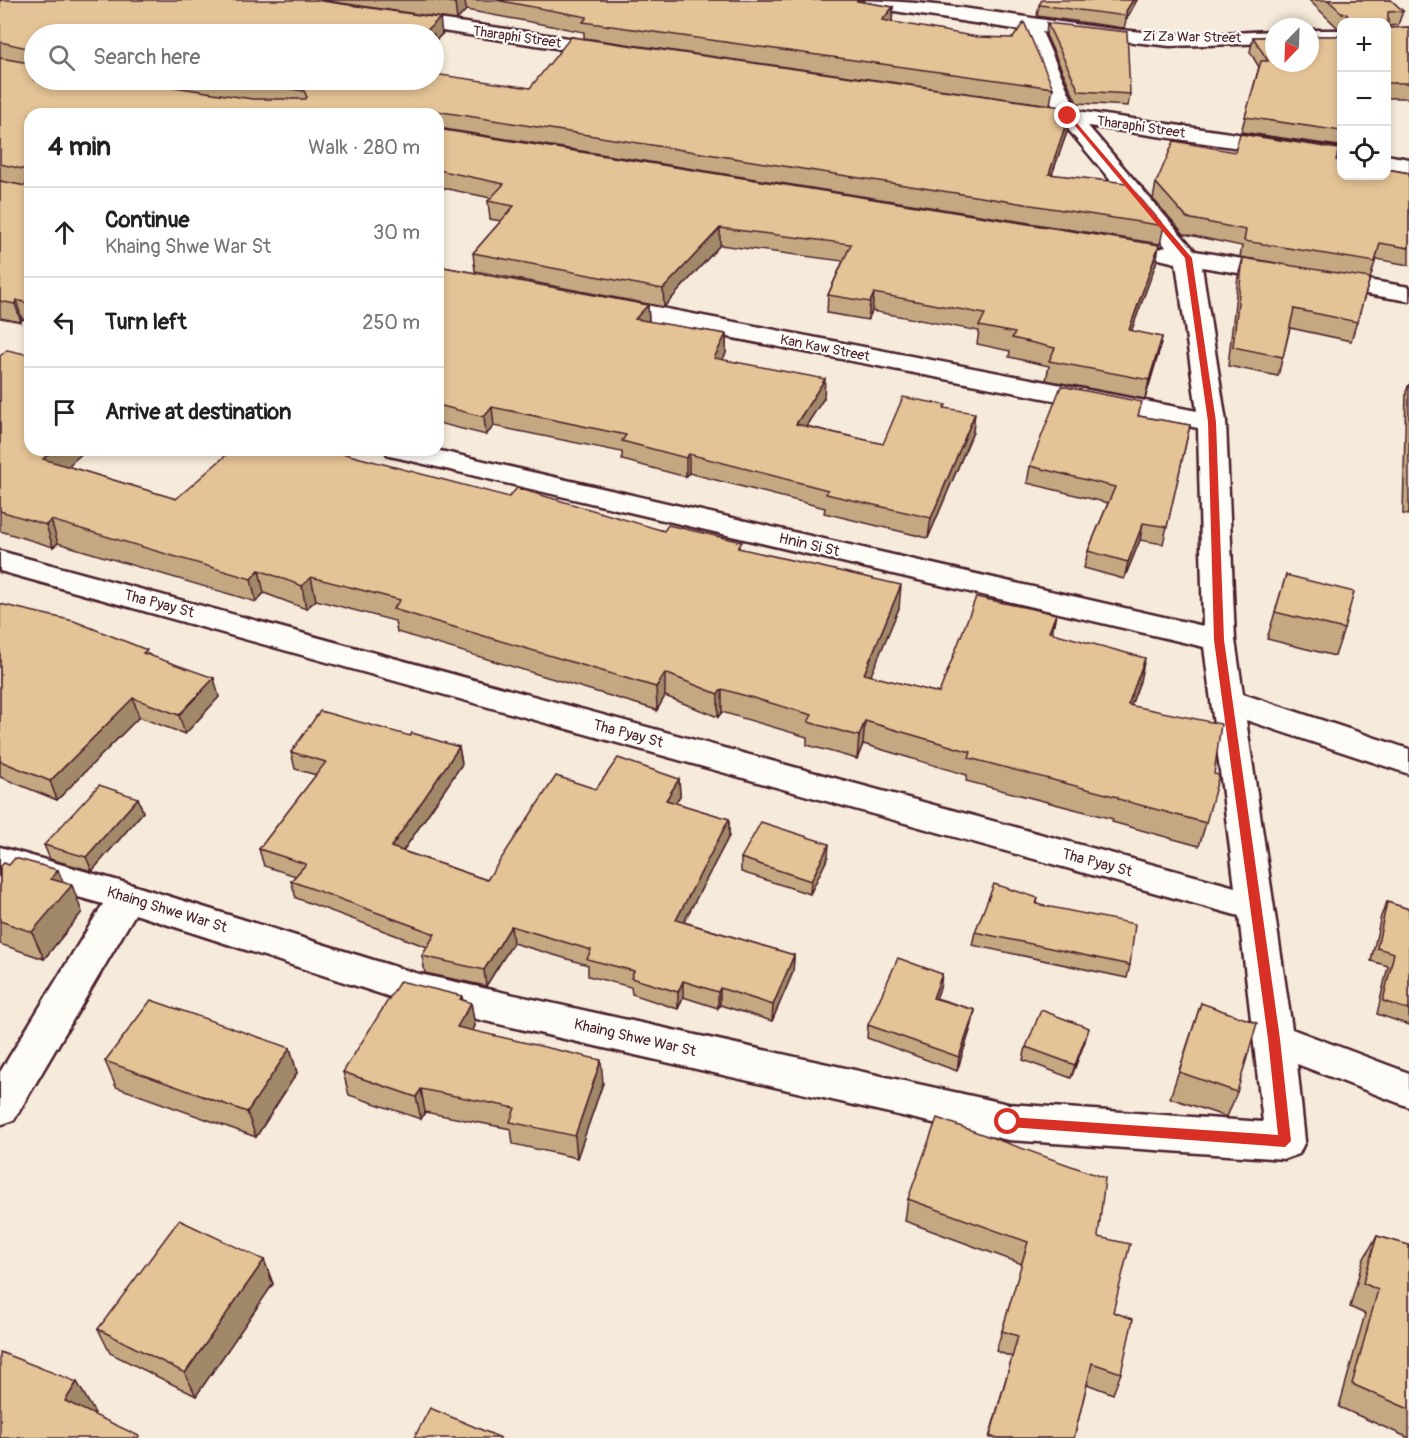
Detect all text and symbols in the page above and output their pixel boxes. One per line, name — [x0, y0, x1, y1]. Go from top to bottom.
north arrow — [1265, 18, 1319, 72]
map controls — [1337, 18, 1391, 180]
button: + — [1337, 18, 1391, 72]
street label: Tharaphi Street — [472, 22, 563, 52]
search box — [24, 24, 444, 90]
street label: Zi Za War Street — [1143, 28, 1242, 46]
icon: search — [45, 41, 78, 74]
text: Search here — [93, 43, 200, 71]
button: − — [1337, 72, 1391, 126]
route end — [1054, 102, 1080, 128]
street label: Tharaphi Street — [1096, 112, 1187, 142]
button: locate — [1337, 126, 1391, 180]
text: 4 min — [48, 131, 111, 163]
text: Walk · 280 m — [308, 135, 420, 160]
text: Continue — [105, 206, 189, 234]
icon: ahead — [48, 216, 81, 249]
text: 30 m — [373, 220, 420, 245]
text: Khaing Shwe War St — [105, 234, 271, 259]
icon: left — [48, 306, 81, 339]
text: Turn left — [105, 308, 187, 336]
text: 250 m — [362, 310, 420, 335]
street label: Kan Kaw Street — [779, 331, 872, 365]
icon: arrive — [48, 396, 81, 429]
text: Arrive at destination — [105, 398, 291, 426]
street label: Hnin Si St — [777, 529, 842, 561]
street label: Tha Pyay St — [122, 586, 197, 623]
street label: Tha Pyay St — [591, 716, 666, 753]
street label: Tha Pyay St — [1060, 845, 1135, 882]
street label: Khaing Shwe War St — [105, 883, 230, 938]
street label: Khaing Shwe War St — [572, 1015, 699, 1061]
route start — [994, 1108, 1020, 1134]

